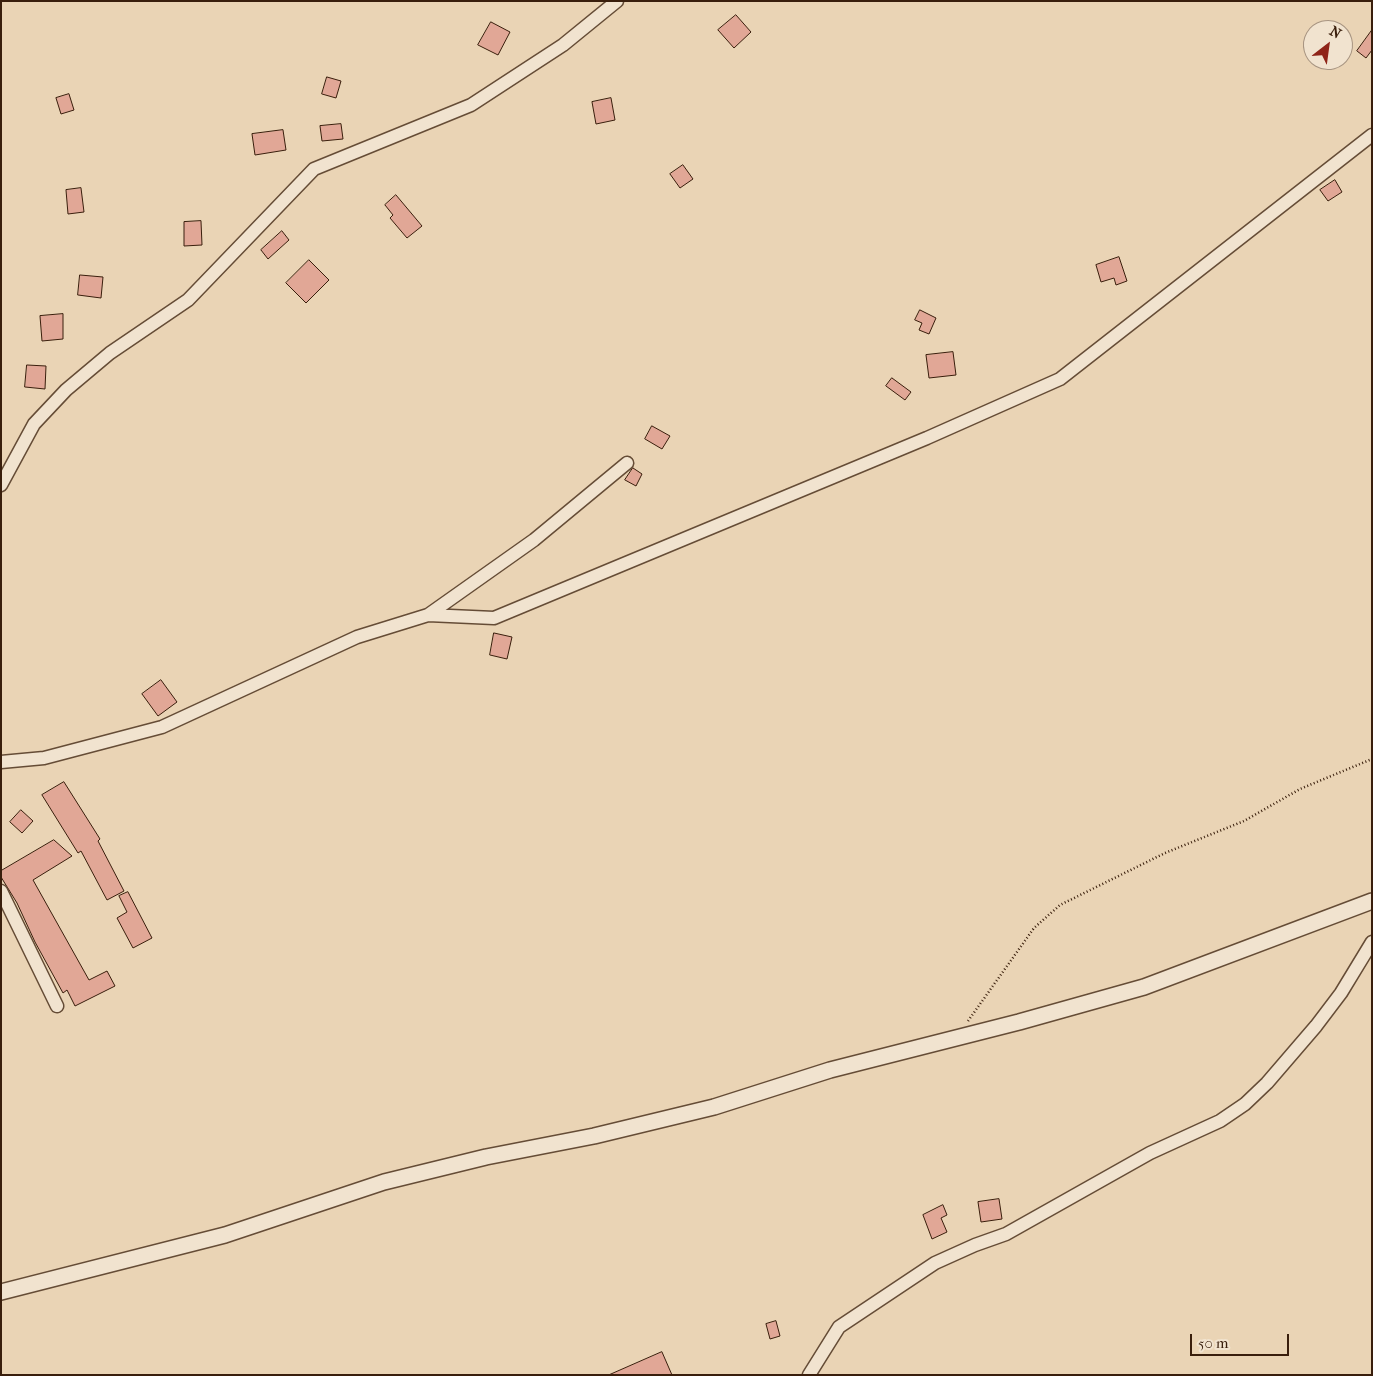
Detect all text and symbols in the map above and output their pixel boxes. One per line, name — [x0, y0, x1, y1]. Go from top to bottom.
north arrow — [1303, 20, 1353, 70]
text: N — [1326, 22, 1344, 42]
scale bar — [1193, 1324, 1292, 1356]
text: 50 m — [1198, 1334, 1228, 1352]

